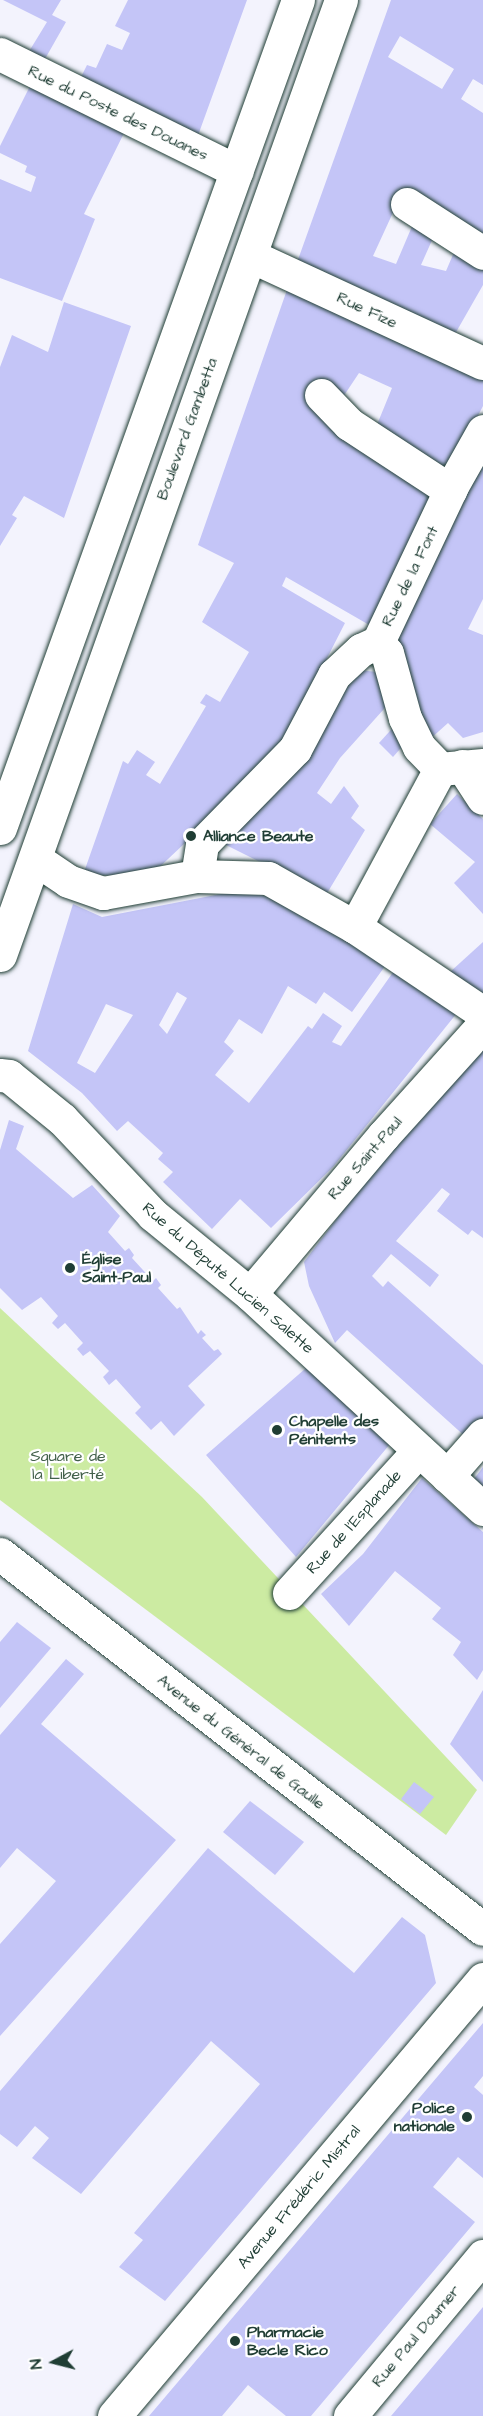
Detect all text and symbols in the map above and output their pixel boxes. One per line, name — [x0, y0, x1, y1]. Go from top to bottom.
street label: Rue du Poste des Douanes — [25, 61, 211, 165]
street label: Rue Fize — [334, 288, 400, 332]
street label: Boulevard Gambetta — [152, 355, 222, 503]
street label: Rue de la Font — [377, 523, 443, 629]
place label: Alliance Beaute — [203, 826, 313, 846]
marker: Alliance Beaute — [184, 829, 198, 843]
street label: Rue Saint-Paul — [324, 1113, 406, 1203]
street label: Rue du Député Lucien Salette — [138, 1198, 318, 1358]
place label: Église Saint-Paul — [82, 1249, 151, 1287]
marker: Église Saint-Paul — [63, 1261, 77, 1275]
place label: Chapelle des Pénitents — [289, 1411, 379, 1449]
marker: Chapelle des Pénitents — [270, 1423, 284, 1437]
park label: Square de la Liberté — [30, 1446, 106, 1484]
street label: Rue de l'Esplanade — [302, 1466, 406, 1578]
street label: Avenue du Général de Gaulle — [153, 1670, 329, 1814]
place label: Police nationale — [394, 2098, 455, 2136]
marker: Police nationale — [460, 2110, 474, 2124]
street label: Avenue Frédéric Mistral — [233, 2121, 365, 2273]
street label: Rue Paul Doumer — [368, 2281, 464, 2391]
place label: Pharmacie Becle Rico — [247, 2322, 328, 2360]
north arrow — [24, 2332, 84, 2392]
marker: Pharmacie Becle Rico — [228, 2334, 242, 2348]
text: N — [25, 2358, 48, 2371]

